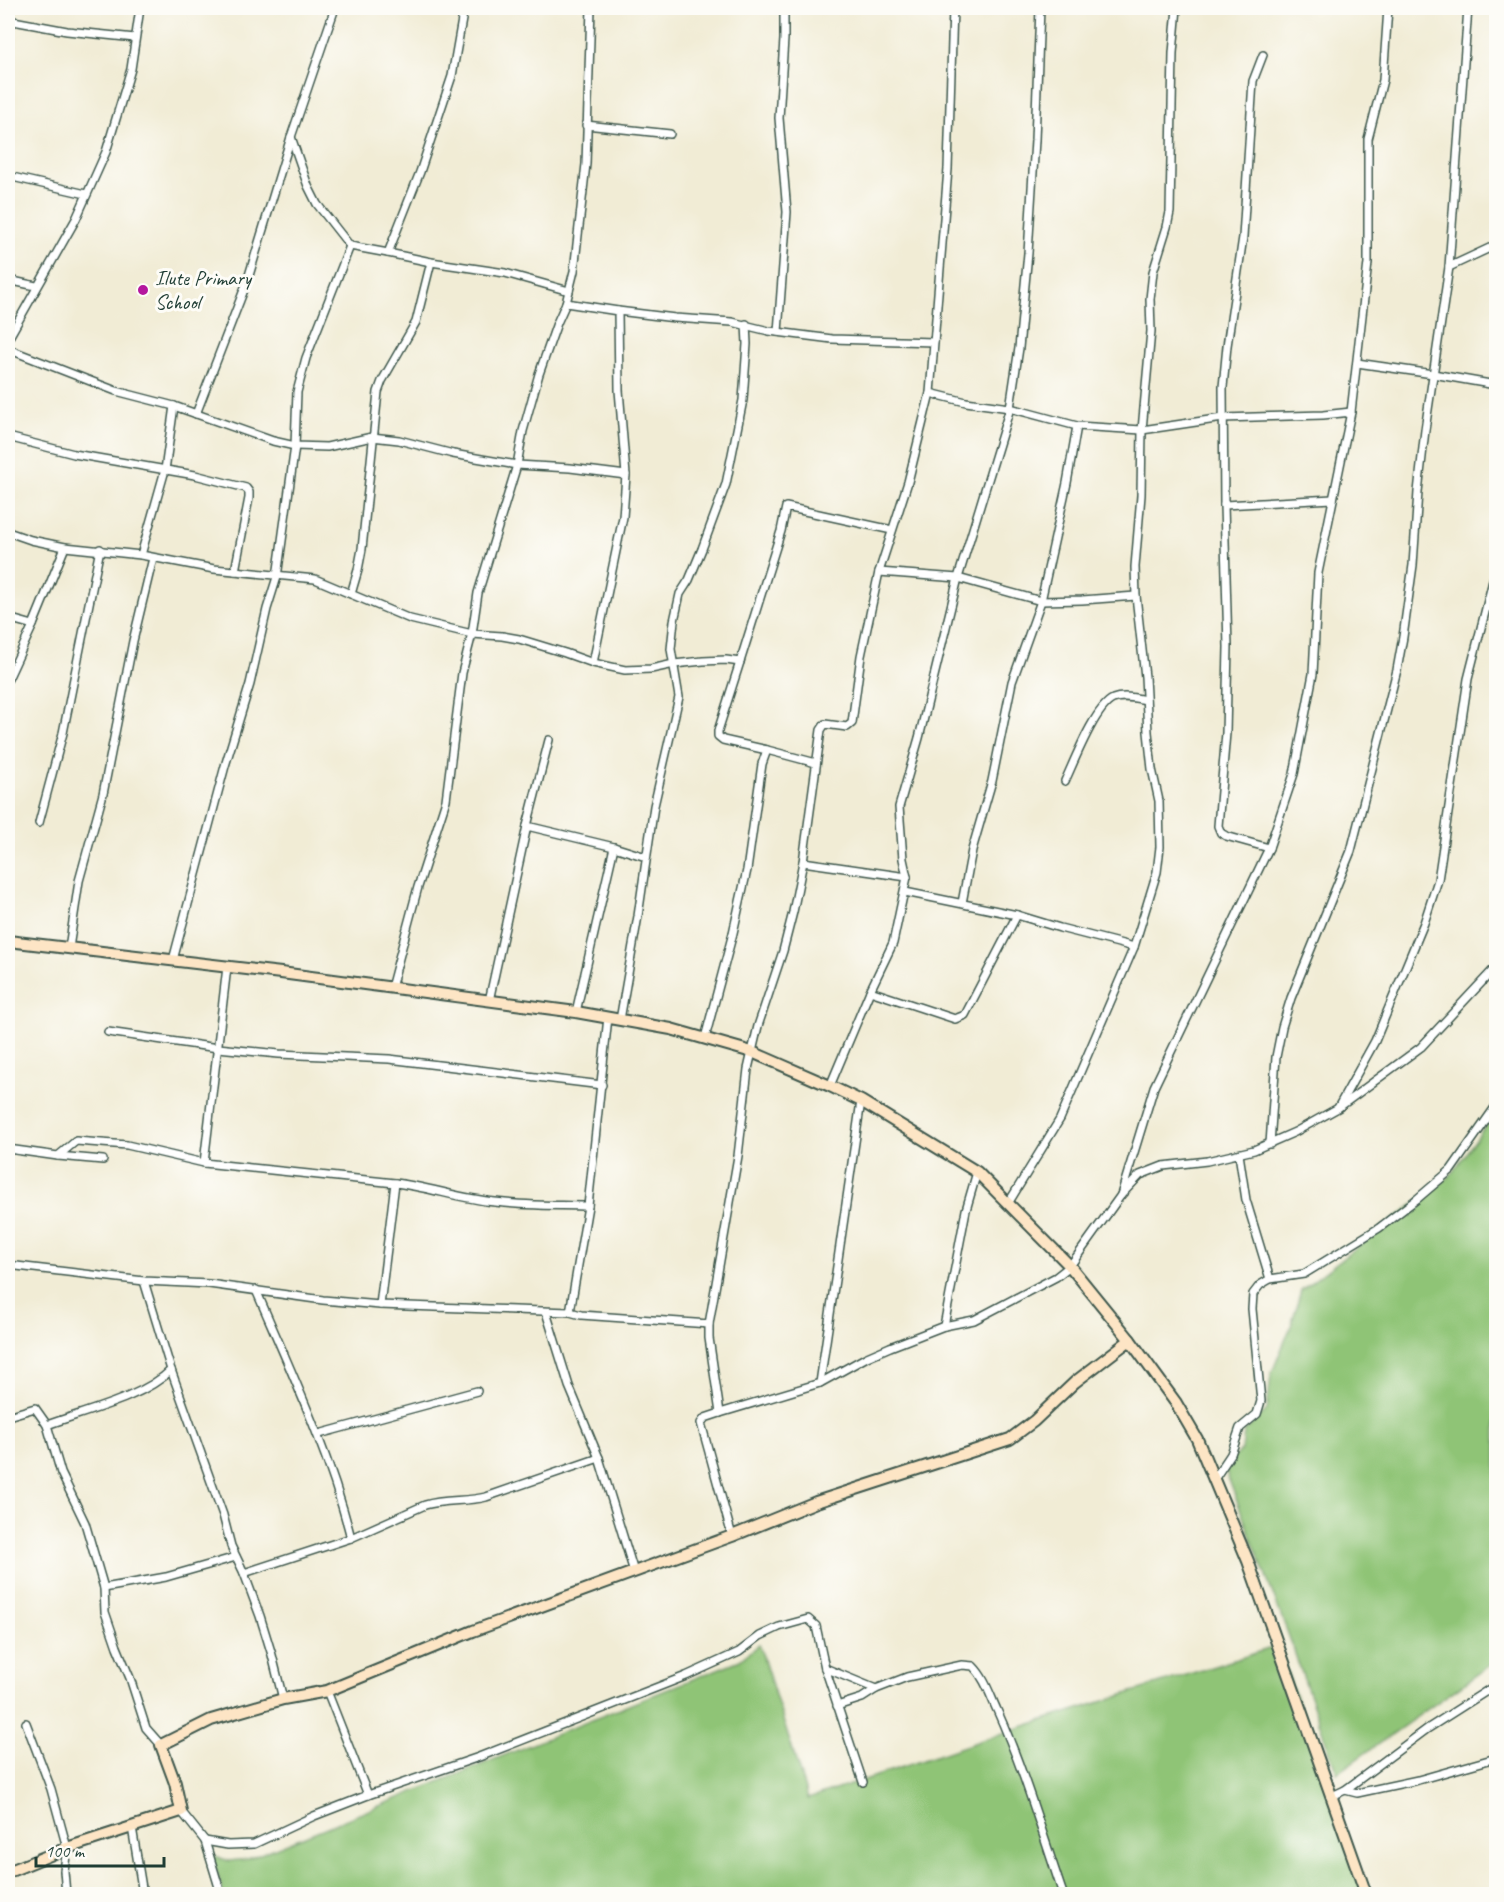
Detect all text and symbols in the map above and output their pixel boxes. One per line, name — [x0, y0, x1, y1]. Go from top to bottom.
place label: Ilute Primary School — [155, 265, 253, 315]
marker: Ilute Primary School — [136, 283, 150, 297]
scale bar — [36, 1830, 164, 1868]
text: 100 m — [45, 1840, 86, 1862]

